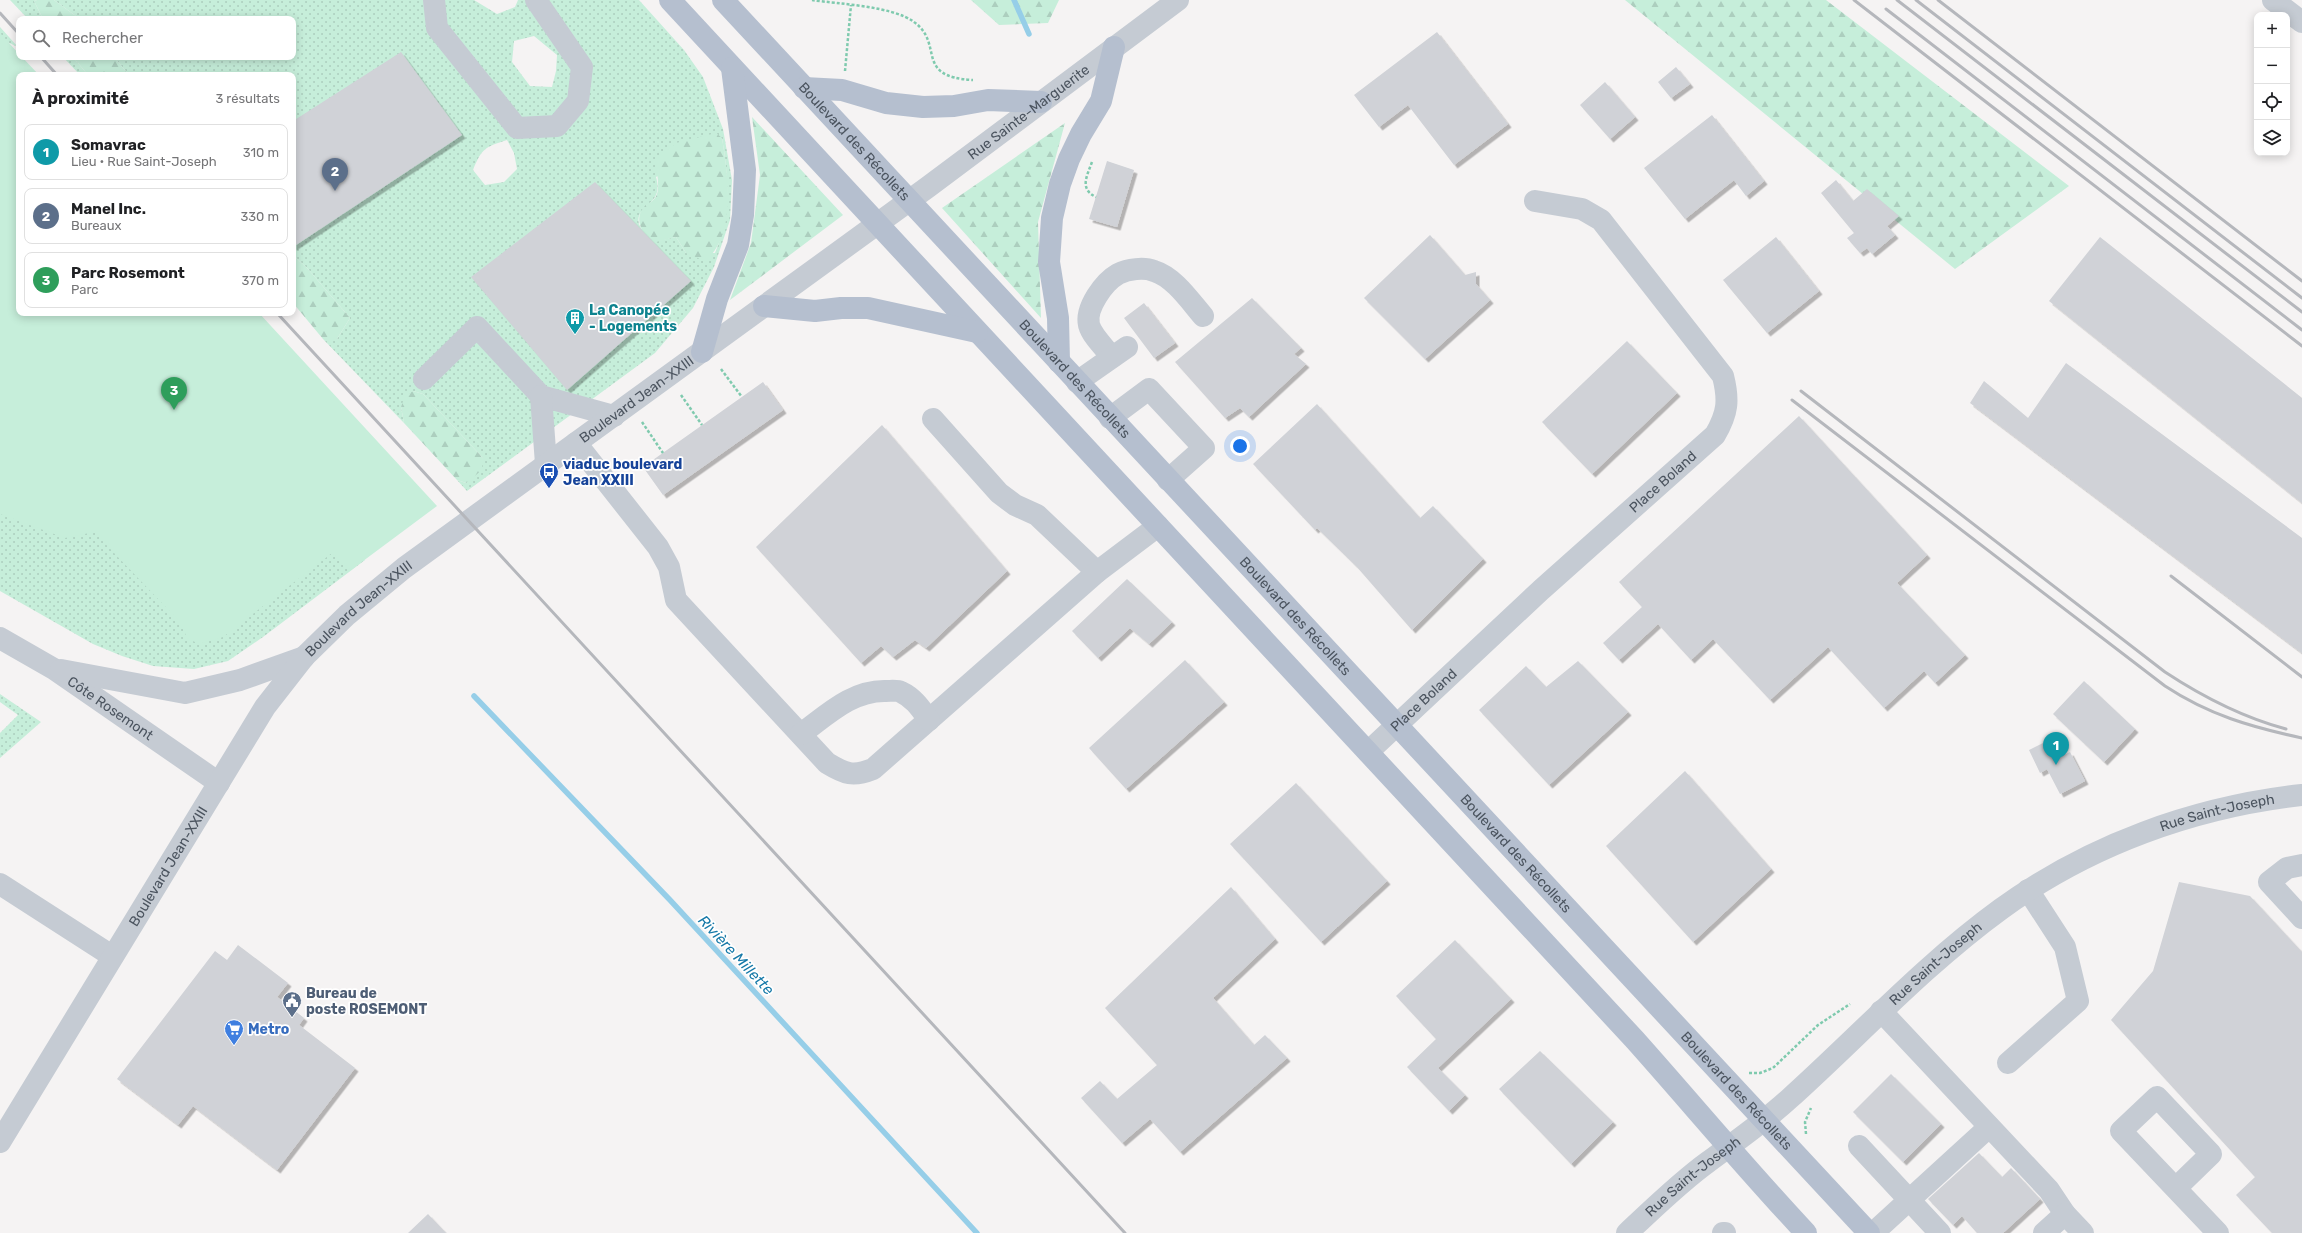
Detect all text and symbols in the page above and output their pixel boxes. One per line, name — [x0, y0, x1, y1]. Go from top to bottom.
map controls — [2254, 12, 2290, 156]
button: + — [2254, 12, 2290, 48]
search box — [16, 16, 296, 60]
icon: search — [30, 27, 52, 49]
text: Rechercher — [62, 29, 143, 47]
button: − — [2254, 48, 2290, 84]
street label: Rue Sainte-Marguerite — [964, 61, 1093, 163]
street label: Boulevard des Récollets — [795, 79, 914, 204]
button: locate — [2254, 84, 2290, 120]
text: À proximité — [32, 88, 129, 108]
text: 3 résultats — [215, 91, 280, 106]
button: layers — [2254, 120, 2290, 156]
text: Somavrac — [71, 136, 146, 154]
text: 1 — [43, 145, 49, 160]
text: 310 m — [243, 145, 279, 160]
text: Lieu · Rue Saint-Joseph — [71, 154, 217, 169]
pin: 2 — [322, 158, 348, 191]
text: Manel Inc. — [71, 200, 146, 218]
text: 2 — [42, 209, 50, 224]
text: 330 m — [240, 209, 279, 224]
text: Bureaux — [71, 218, 122, 233]
text: Parc Rosemont — [71, 264, 185, 282]
text: 3 — [42, 273, 50, 288]
text: 370 m — [242, 273, 279, 288]
text: Parc — [71, 282, 98, 297]
place label: La Canopée - Logements — [589, 302, 677, 335]
building icon: La Canopée - Logements — [564, 307, 586, 335]
street label: Boulevard des Récollets — [1016, 316, 1134, 442]
street label: Boulevard Jean-XXIII — [576, 352, 697, 446]
pin: 3 — [161, 377, 187, 410]
your location — [1230, 436, 1250, 456]
street label: Place Boland — [1625, 447, 1700, 516]
place label: viaduc boulevard Jean XXIII — [563, 456, 683, 489]
bus stop icon: viaduc boulevard Jean XXIII — [538, 461, 560, 489]
street label: Boulevard des Récollets — [1236, 553, 1355, 679]
street label: Boulevard Jean-XXIII — [301, 556, 415, 660]
street label: Place Boland — [1387, 665, 1460, 735]
street label: Côte Rosemont — [64, 672, 157, 744]
pin: 1 — [2043, 732, 2069, 765]
street label: Rue Saint-Joseph — [2157, 790, 2276, 835]
street label: Boulevard des Récollets — [1457, 791, 1575, 916]
street label: Boulevard Jean-XXIII — [125, 803, 211, 929]
water label: Rivière Millette — [694, 911, 778, 999]
street label: Rue Saint-Joseph — [1885, 918, 1985, 1009]
place label: Bureau de poste ROSEMONT — [306, 985, 427, 1018]
public building icon: Bureau de poste ROSEMONT — [281, 990, 303, 1018]
supermarket icon: Metro — [223, 1018, 245, 1046]
place label: Metro — [248, 1021, 289, 1038]
street label: Boulevard des Récollets — [1677, 1028, 1796, 1153]
street label: Rue Saint-Joseph — [1642, 1133, 1744, 1220]

